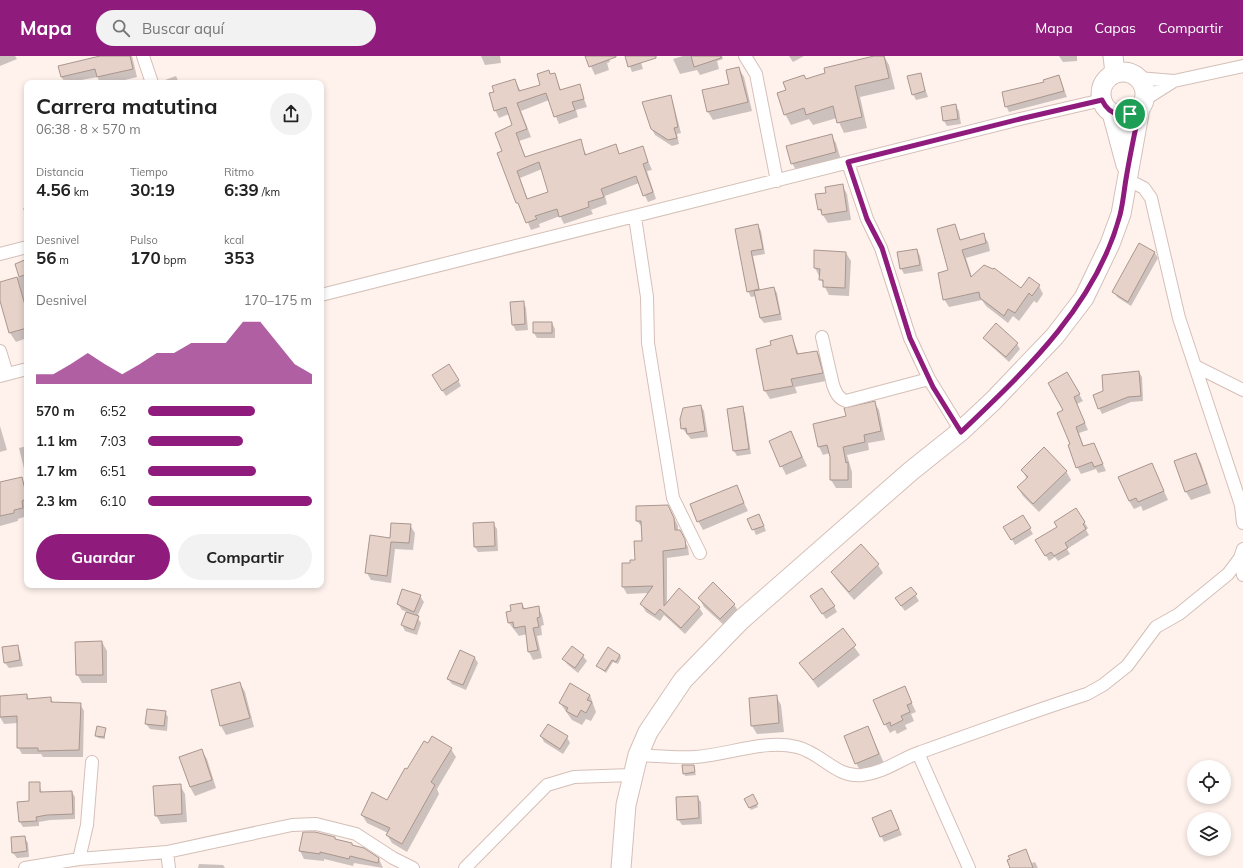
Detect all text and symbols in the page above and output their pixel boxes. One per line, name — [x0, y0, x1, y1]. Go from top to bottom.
search box — [96, 10, 376, 46]
text: Mapa — [20, 16, 72, 40]
icon: search — [110, 17, 132, 39]
text: Buscar aquí — [142, 19, 224, 38]
text: Mapa — [1035, 19, 1073, 37]
text: Capas — [1095, 19, 1136, 37]
text: Compartir — [1158, 19, 1223, 37]
text: Carrera matutina — [36, 92, 218, 120]
button: share — [270, 93, 312, 135]
pin — [1113, 97, 1147, 131]
icon: arrive — [1119, 103, 1141, 125]
text: 06:38 · 8 × 570 m — [36, 121, 141, 137]
text: Distancia — [36, 165, 84, 179]
text: Tiempo — [130, 165, 168, 179]
text: Ritmo — [224, 165, 254, 179]
text: 4.56 — [36, 179, 71, 200]
text: 30:19 — [130, 179, 175, 200]
text: 6:39 — [224, 179, 259, 200]
text: km — [71, 185, 89, 199]
text: /km — [259, 185, 280, 199]
text: Desnivel — [36, 233, 79, 247]
text: Pulso — [130, 233, 158, 247]
text: kcal — [224, 233, 244, 247]
text: 56 — [36, 247, 56, 268]
text: 170 — [130, 247, 161, 268]
text: 353 — [224, 247, 255, 268]
text: m — [56, 253, 69, 267]
text: bpm — [161, 253, 186, 267]
text: Desnivel — [36, 292, 87, 308]
text: 170–175 m — [244, 292, 312, 308]
text: 570 m — [36, 403, 75, 419]
text: 6:52 — [100, 403, 126, 419]
text: 1.1 km — [36, 433, 77, 449]
text: 7:03 — [100, 433, 126, 449]
text: 1.7 km — [36, 463, 77, 479]
text: 6:51 — [100, 463, 126, 479]
text: 2.3 km — [36, 493, 77, 509]
text: 6:10 — [100, 493, 126, 509]
button: Guardar — [36, 534, 170, 580]
button: Compartir — [178, 534, 312, 580]
map controls — [1187, 760, 1231, 856]
button: locate — [1187, 760, 1231, 804]
button: layers — [1187, 812, 1231, 856]

